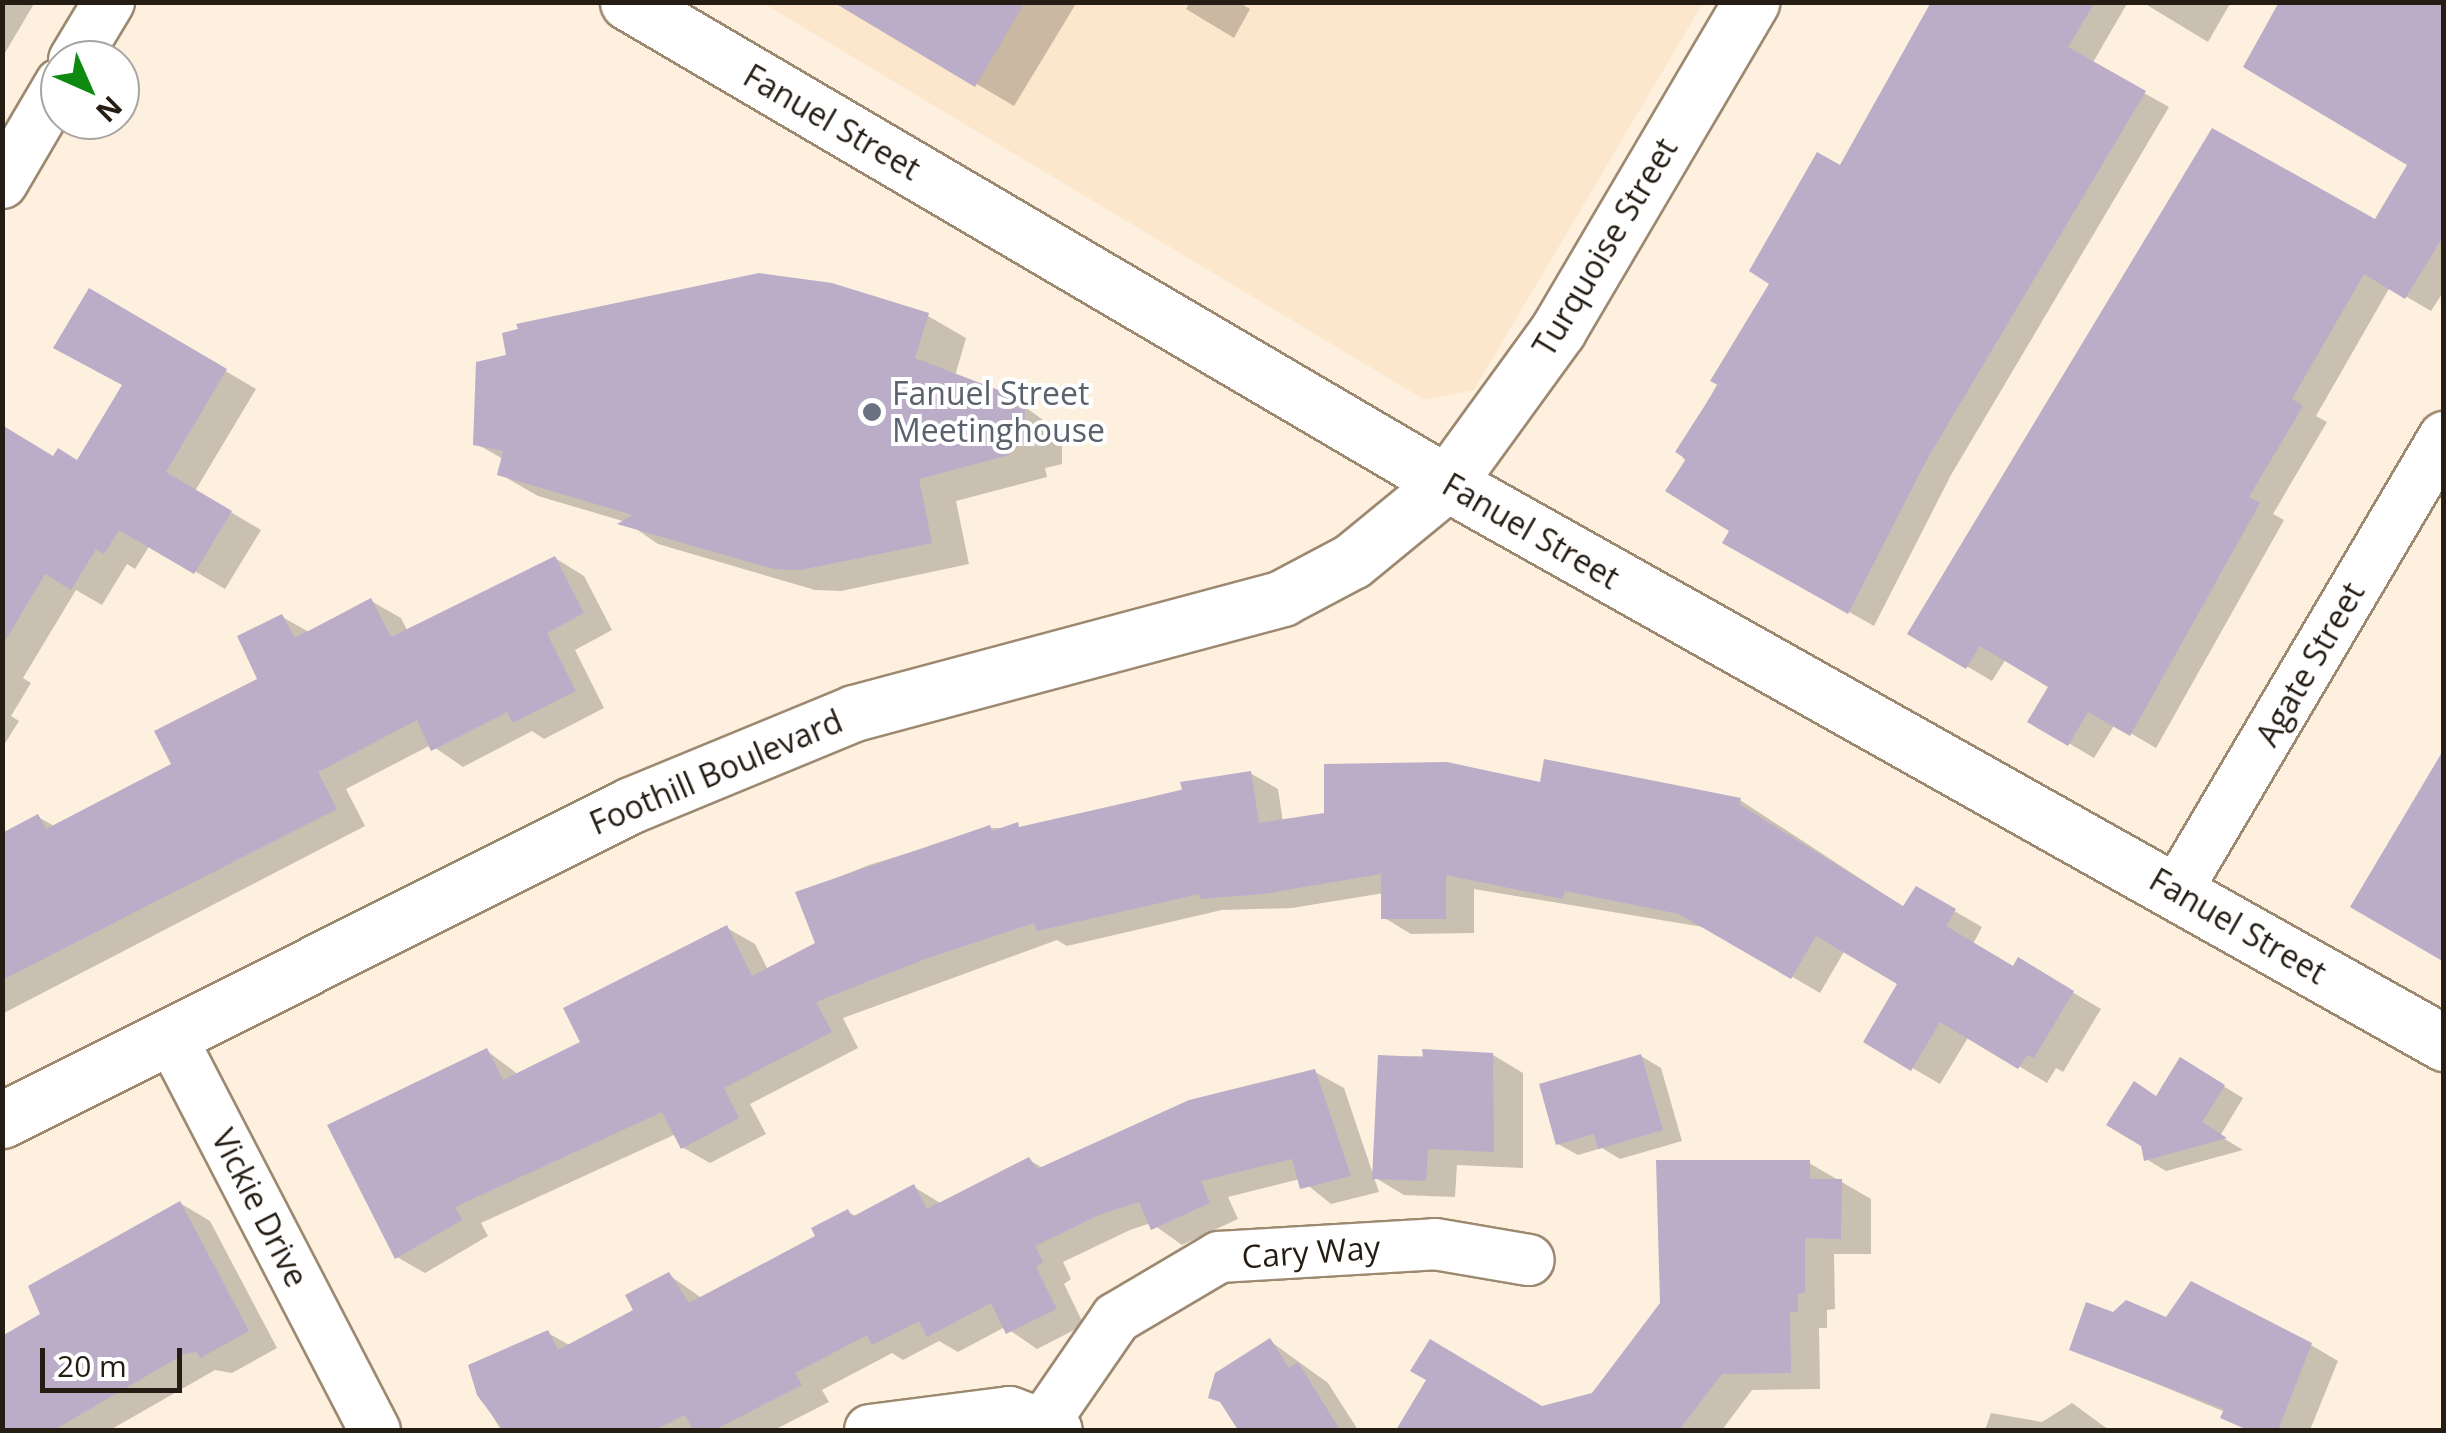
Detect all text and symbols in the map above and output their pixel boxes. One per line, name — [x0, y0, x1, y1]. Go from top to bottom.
north arrow — [40, 40, 140, 140]
street label: Fanuel Street — [737, 56, 927, 188]
text: N — [88, 88, 131, 131]
street label: Turquoise Street — [1525, 131, 1685, 363]
place label: Fanuel Street Meetinghouse — [892, 375, 1105, 450]
marker: Fanuel Street Meetinghouse — [861, 401, 883, 423]
street label: Fanuel Street — [1436, 465, 1626, 597]
street label: Agate Street — [2248, 575, 2372, 753]
street label: Foothill Boulevard — [584, 701, 848, 843]
street label: Fanuel Street — [2143, 860, 2333, 992]
street label: Vickie Drive — [204, 1123, 316, 1293]
street label: Cary Way — [1240, 1228, 1382, 1276]
scale bar — [45, 1328, 188, 1390]
text: 20 m — [57, 1345, 127, 1386]

